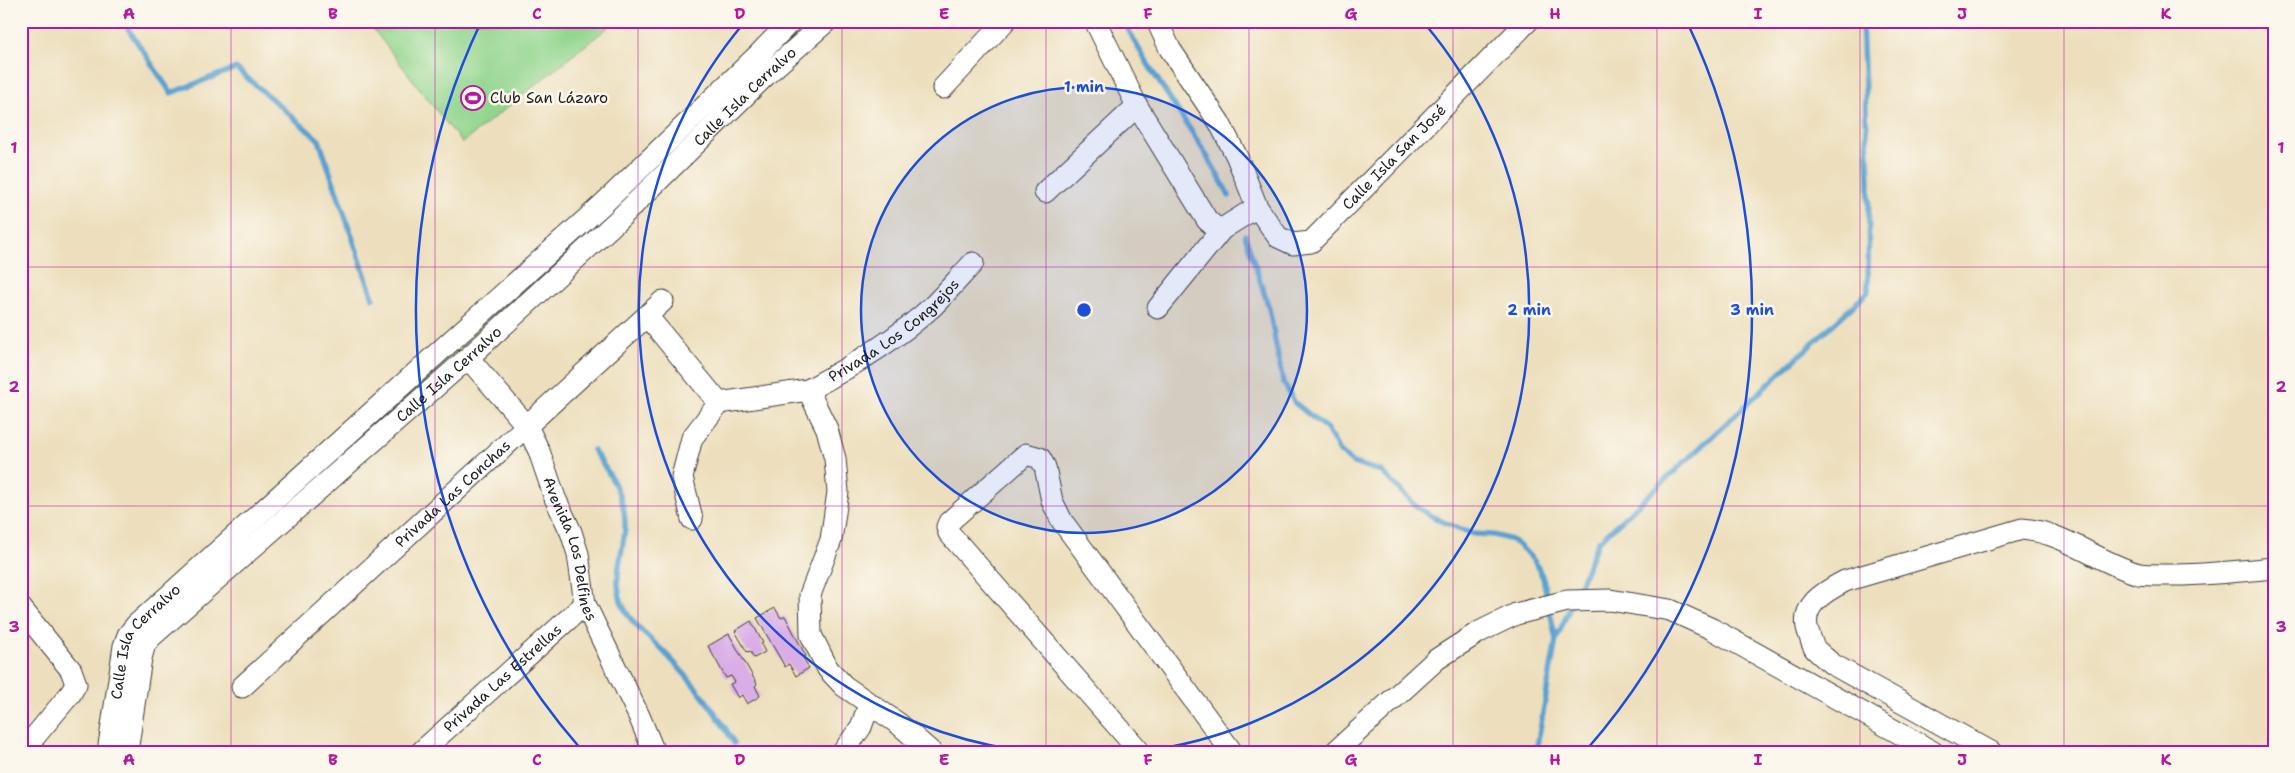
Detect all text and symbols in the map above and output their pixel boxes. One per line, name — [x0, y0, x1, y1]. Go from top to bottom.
text: A — [123, 3, 135, 24]
text: B — [328, 3, 338, 24]
text: C — [532, 3, 542, 24]
text: D — [734, 3, 746, 24]
text: E — [939, 3, 949, 24]
text: F — [1143, 3, 1153, 24]
text: G — [1345, 3, 1358, 24]
text: H — [1549, 3, 1561, 24]
text: I — [1754, 3, 1763, 24]
text: J — [1957, 3, 1967, 24]
text: K — [2161, 3, 2172, 24]
street label: Calle Isla Cerralvo — [689, 43, 801, 151]
text: 1 min — [1064, 77, 1104, 97]
sports icon: Club San Lázaro — [460, 85, 486, 111]
place label: Club San Lázaro — [490, 88, 608, 108]
street label: Calle Isla San José — [1338, 100, 1450, 214]
text: 1 — [10, 137, 18, 158]
text: 1 — [2277, 137, 2285, 158]
street label: Privada Los Congrejos — [825, 274, 964, 387]
text: 2 min — [1507, 300, 1551, 320]
text: 3 min — [1730, 300, 1774, 320]
centre of rings — [1075, 301, 1093, 319]
street label: Calle Isla Cerralvo — [392, 322, 506, 427]
text: 2 — [8, 376, 20, 397]
text: 2 — [2275, 376, 2287, 397]
street label: Privada Las Conchas — [391, 436, 515, 552]
street label: Avenida Los Delfines — [539, 474, 602, 624]
street label: Calle Isla Cerralvo — [106, 579, 185, 701]
text: 3 — [8, 616, 20, 637]
text: 3 — [2275, 616, 2287, 637]
street label: Privada Las Estrellas — [439, 620, 566, 737]
text: A — [123, 749, 135, 770]
text: B — [328, 749, 338, 770]
text: C — [532, 749, 542, 770]
text: D — [734, 749, 746, 770]
text: E — [939, 749, 949, 770]
text: F — [1143, 749, 1153, 770]
text: G — [1345, 749, 1358, 770]
text: H — [1549, 749, 1561, 770]
text: I — [1754, 749, 1763, 770]
text: J — [1957, 749, 1967, 770]
text: K — [2161, 749, 2172, 770]

